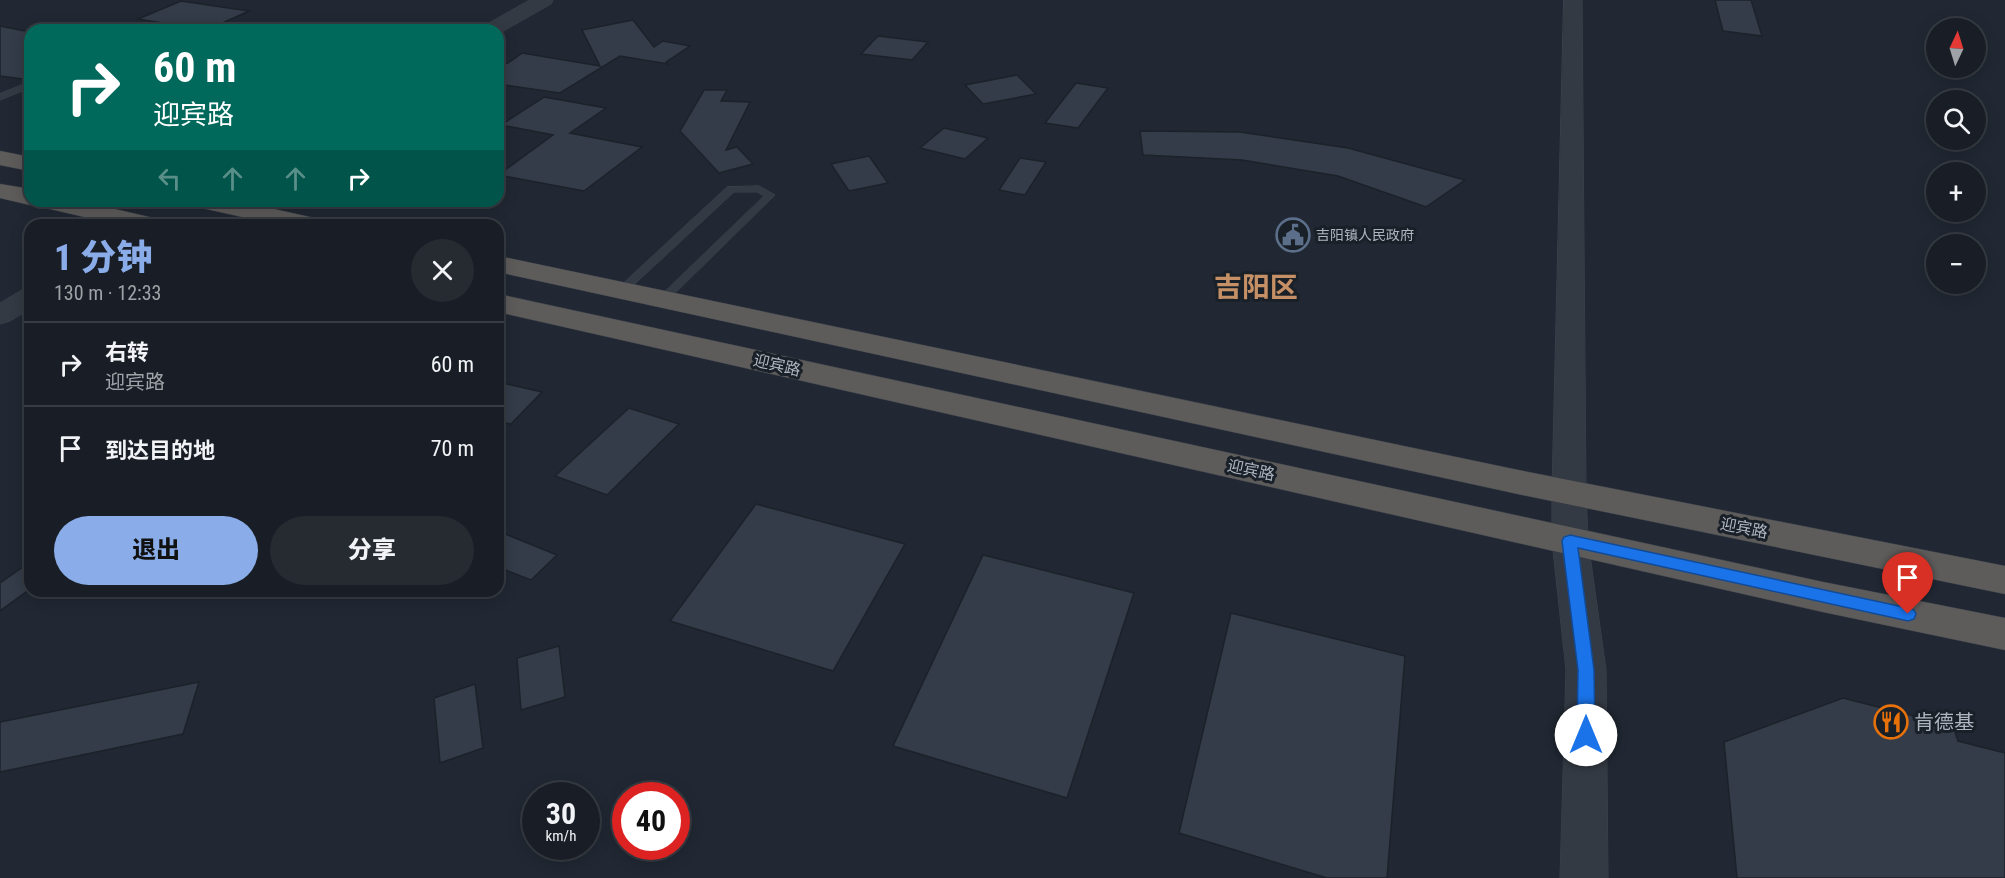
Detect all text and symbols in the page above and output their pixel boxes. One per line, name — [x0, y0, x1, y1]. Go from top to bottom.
north arrow — [1926, 18, 1986, 78]
map controls — [1926, 18, 1986, 294]
text: 60 m — [153, 43, 236, 92]
icon: right — [54, 48, 132, 126]
button: search — [1926, 90, 1986, 150]
text: 迎宾路 — [153, 99, 234, 131]
icon: left — [153, 162, 186, 195]
icon: ahead — [216, 162, 249, 195]
icon: ahead — [279, 162, 312, 195]
icon: right — [342, 162, 375, 195]
button: + — [1926, 162, 1986, 222]
public building icon: 吉阳镇人民政府 — [1275, 217, 1311, 253]
place label: 吉阳镇人民政府 — [1316, 227, 1414, 243]
button: − — [1926, 234, 1986, 294]
text: 1 分钟 — [54, 237, 153, 279]
button: close — [411, 239, 474, 302]
district label: 吉阳区 — [1214, 271, 1298, 304]
text: 130 m · 12:33 — [54, 281, 161, 305]
text: 右转 — [105, 340, 149, 365]
icon: right — [54, 348, 87, 381]
street label: 迎宾路 — [751, 350, 803, 380]
text: 60 m — [431, 352, 474, 377]
text: 迎宾路 — [105, 370, 165, 394]
icon: arrive — [54, 432, 87, 465]
text: 70 m — [431, 436, 474, 461]
text: 到达目的地 — [105, 438, 215, 463]
street label: 迎宾路 — [1226, 456, 1276, 484]
street label: 迎宾路 — [1719, 514, 1769, 542]
button: 退出 — [54, 516, 258, 585]
button: 分享 — [270, 516, 474, 585]
pin — [1882, 552, 1933, 614]
icon: arrive — [1891, 561, 1924, 594]
position arrow — [1554, 703, 1618, 767]
restaurant icon: 肯德基 — [1873, 704, 1909, 740]
place label: 肯德基 — [1914, 710, 1974, 734]
speed limit sign: 40 — [612, 782, 690, 860]
text: 30 — [546, 796, 576, 831]
text: km/h — [546, 827, 576, 845]

